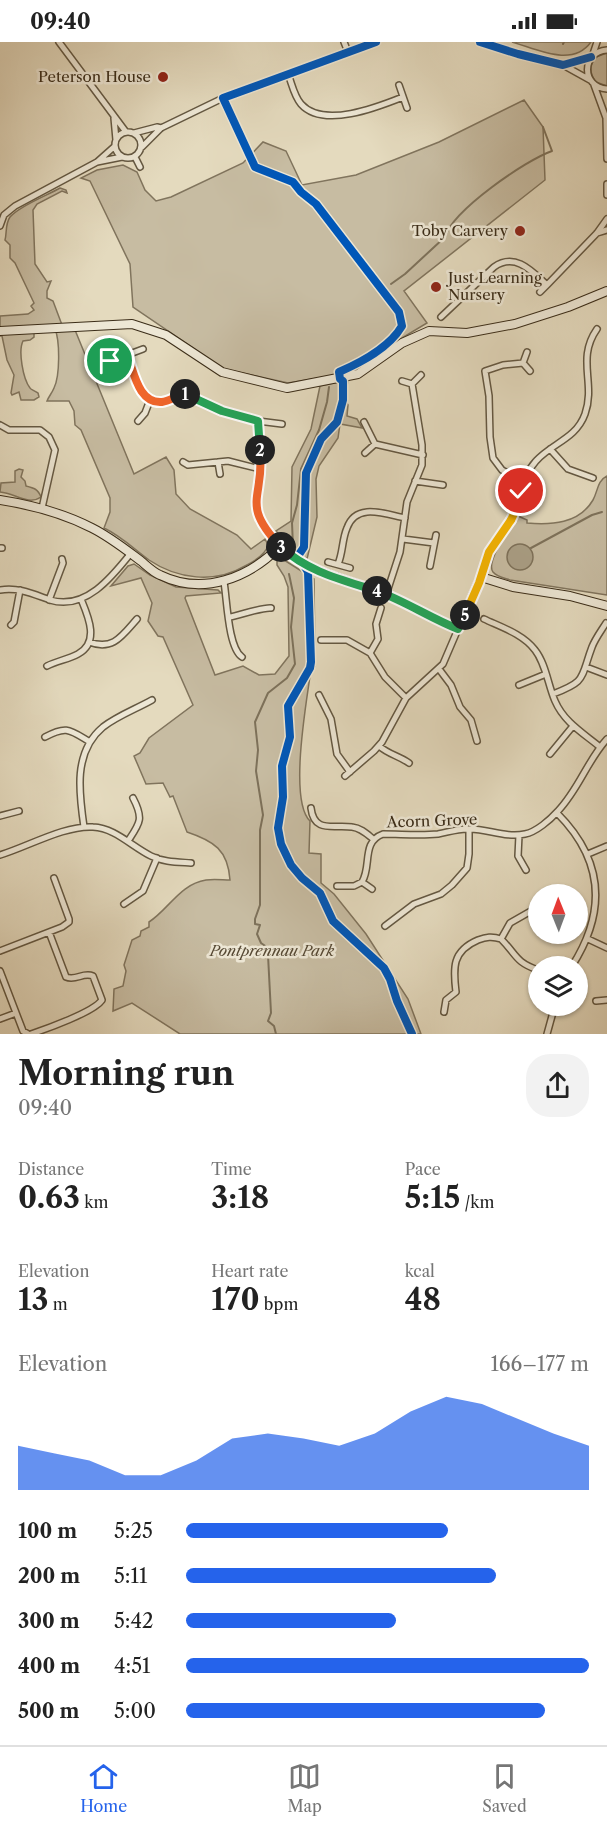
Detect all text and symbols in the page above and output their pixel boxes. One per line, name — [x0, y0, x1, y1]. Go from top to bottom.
text: 09:40 — [30, 8, 91, 35]
place label: Peterson House — [38, 67, 151, 86]
marker: Peterson House — [156, 70, 170, 84]
place label: Toby Carvery — [412, 221, 509, 240]
marker: Toby Carvery — [513, 224, 527, 238]
place label: Just Learning Nursery — [446, 268, 542, 304]
marker: Just Learning Nursery — [429, 280, 443, 294]
pin — [84, 335, 135, 386]
icon: arrive — [93, 344, 126, 377]
pin: 1 — [170, 379, 200, 409]
text: 1 — [181, 384, 189, 404]
pin: 2 — [245, 435, 275, 465]
text: 2 — [255, 440, 265, 460]
pin — [495, 465, 546, 516]
icon: check — [504, 474, 537, 507]
pin: 3 — [266, 532, 296, 562]
text: 3 — [276, 537, 286, 557]
pin: 4 — [362, 576, 392, 606]
text: 4 — [372, 581, 382, 601]
pin: 5 — [450, 600, 480, 630]
text: 5 — [461, 605, 469, 625]
street label: Acorn Grove — [385, 809, 478, 832]
north arrow — [528, 884, 588, 944]
map controls — [528, 884, 588, 1016]
park label: Pontprennau Park — [209, 941, 335, 960]
button: layers — [528, 956, 588, 1016]
text: Morning run — [18, 1053, 234, 1094]
button: share — [526, 1054, 589, 1117]
text: 09:40 — [18, 1096, 72, 1120]
text: Distance — [18, 1159, 84, 1179]
text: Time — [211, 1159, 252, 1179]
text: Pace — [405, 1159, 441, 1179]
text: 0.63 — [18, 1179, 80, 1216]
text: 3:18 — [211, 1179, 269, 1216]
text: 5:15 — [405, 1179, 460, 1216]
text: km — [80, 1192, 108, 1212]
text: /km — [460, 1192, 494, 1212]
text: Elevation — [18, 1261, 89, 1281]
text: Heart rate — [211, 1261, 288, 1281]
text: kcal — [405, 1261, 435, 1281]
text: 13 — [18, 1281, 48, 1318]
text: 170 — [211, 1281, 260, 1318]
text: 48 — [405, 1281, 441, 1318]
text: m — [48, 1294, 68, 1314]
text: bpm — [260, 1294, 298, 1314]
text: Elevation — [18, 1352, 107, 1376]
text: 166–177 m — [490, 1352, 589, 1376]
text: 100 m — [18, 1519, 77, 1543]
text: 5:25 — [114, 1519, 153, 1543]
text: 200 m — [18, 1564, 80, 1588]
text: 5:11 — [114, 1564, 147, 1588]
text: 300 m — [18, 1609, 80, 1633]
text: 5:42 — [114, 1609, 154, 1633]
text: 400 m — [18, 1654, 80, 1678]
text: 4:51 — [114, 1654, 150, 1678]
text: 500 m — [18, 1699, 79, 1723]
text: 5:00 — [114, 1699, 156, 1723]
tab: Home — [80, 1760, 127, 1816]
tab: Map — [288, 1760, 322, 1816]
tab: Saved — [482, 1760, 527, 1816]

